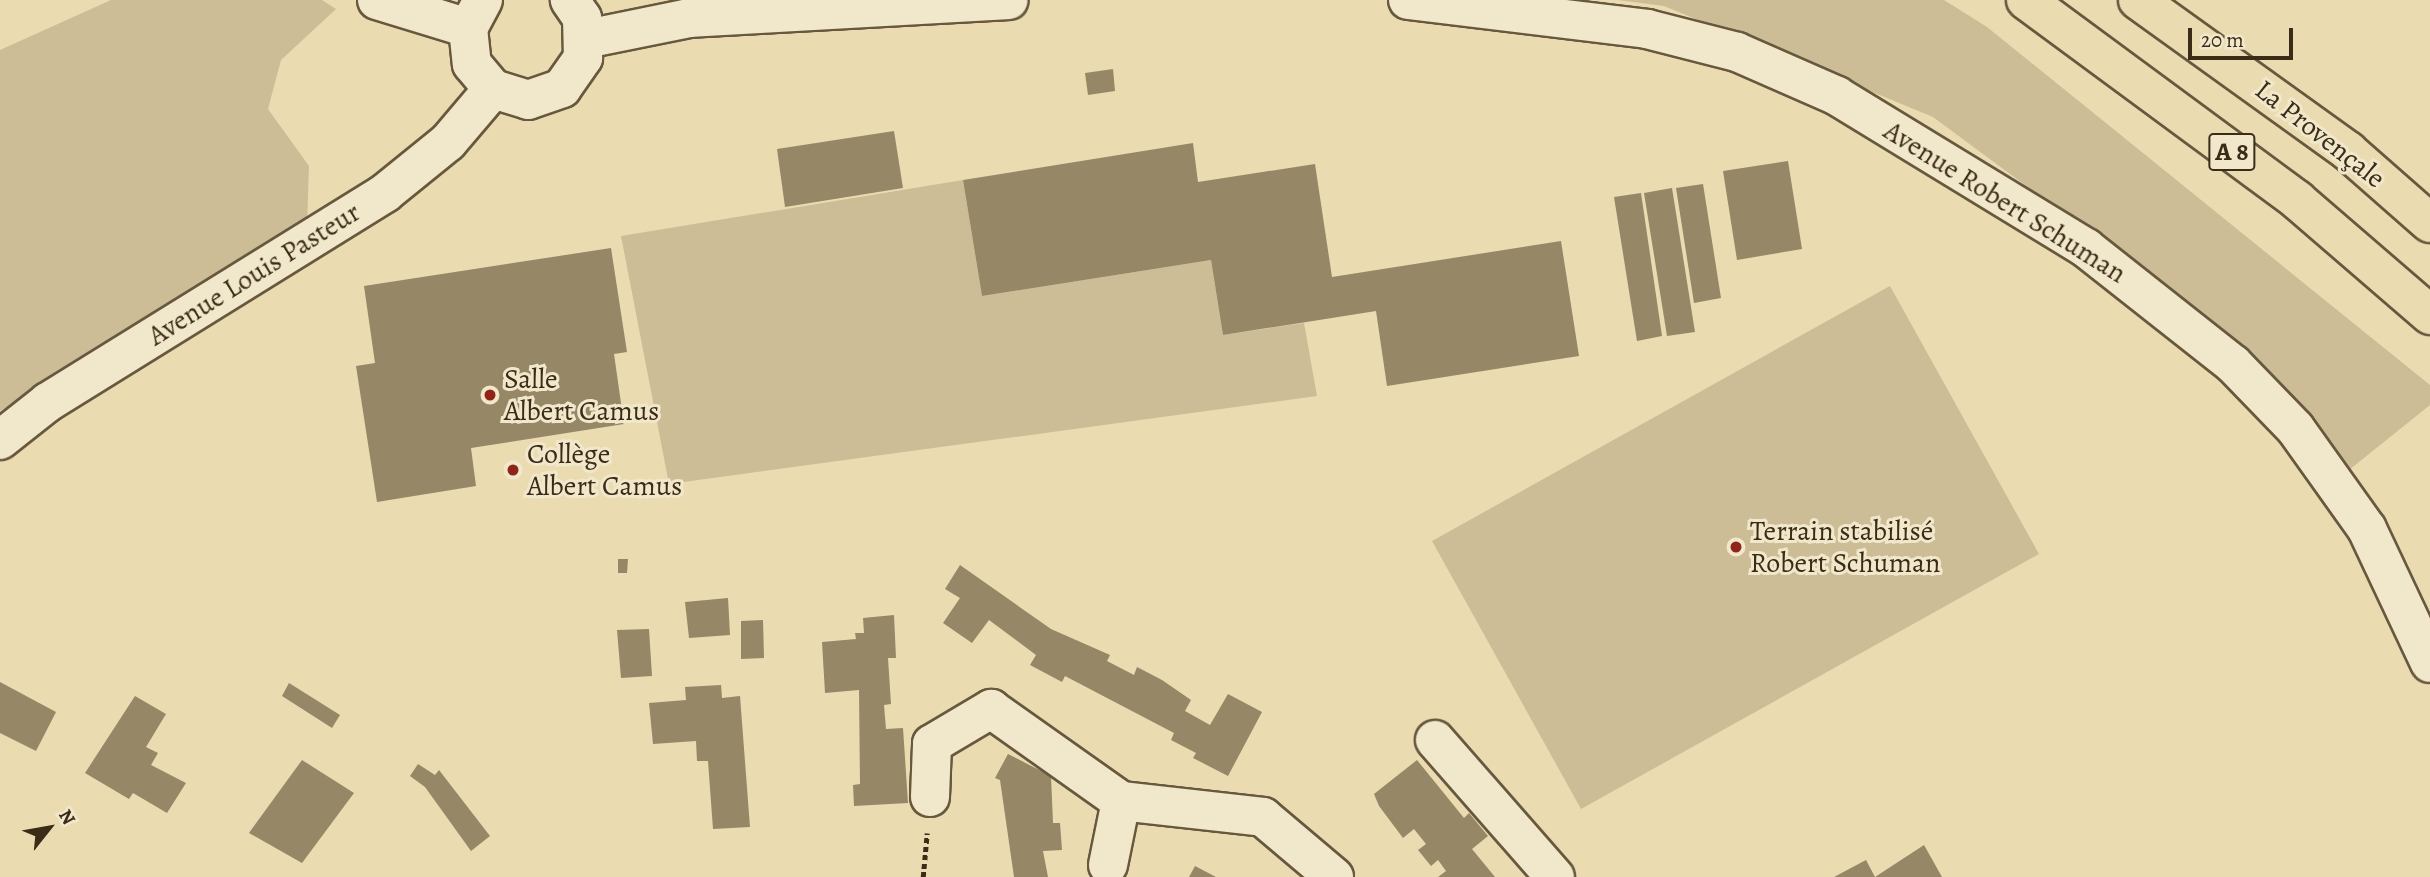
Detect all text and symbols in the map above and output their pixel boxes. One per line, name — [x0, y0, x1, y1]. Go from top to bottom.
scale bar — [2192, 14, 2297, 58]
text: 20 m — [2201, 26, 2244, 54]
street label: La Provençale — [2248, 73, 2392, 195]
street label: Avenue Robert Schuman — [1878, 114, 2132, 290]
road number: A 8 — [2208, 130, 2256, 174]
street label: Avenue Louis Pasteur — [142, 195, 366, 353]
place label: Salle Albert Camus — [504, 362, 659, 428]
marker: Salle Albert Camus — [482, 387, 498, 403]
place label: Collège Albert Camus — [527, 437, 682, 503]
marker: Collège Albert Camus — [505, 462, 521, 478]
place label: Terrain stabilisé Robert Schuman — [1750, 514, 1940, 580]
marker: Terrain stabilisé Robert Schuman — [1728, 539, 1744, 555]
north arrow — [14, 793, 84, 863]
text: N — [52, 805, 82, 830]

